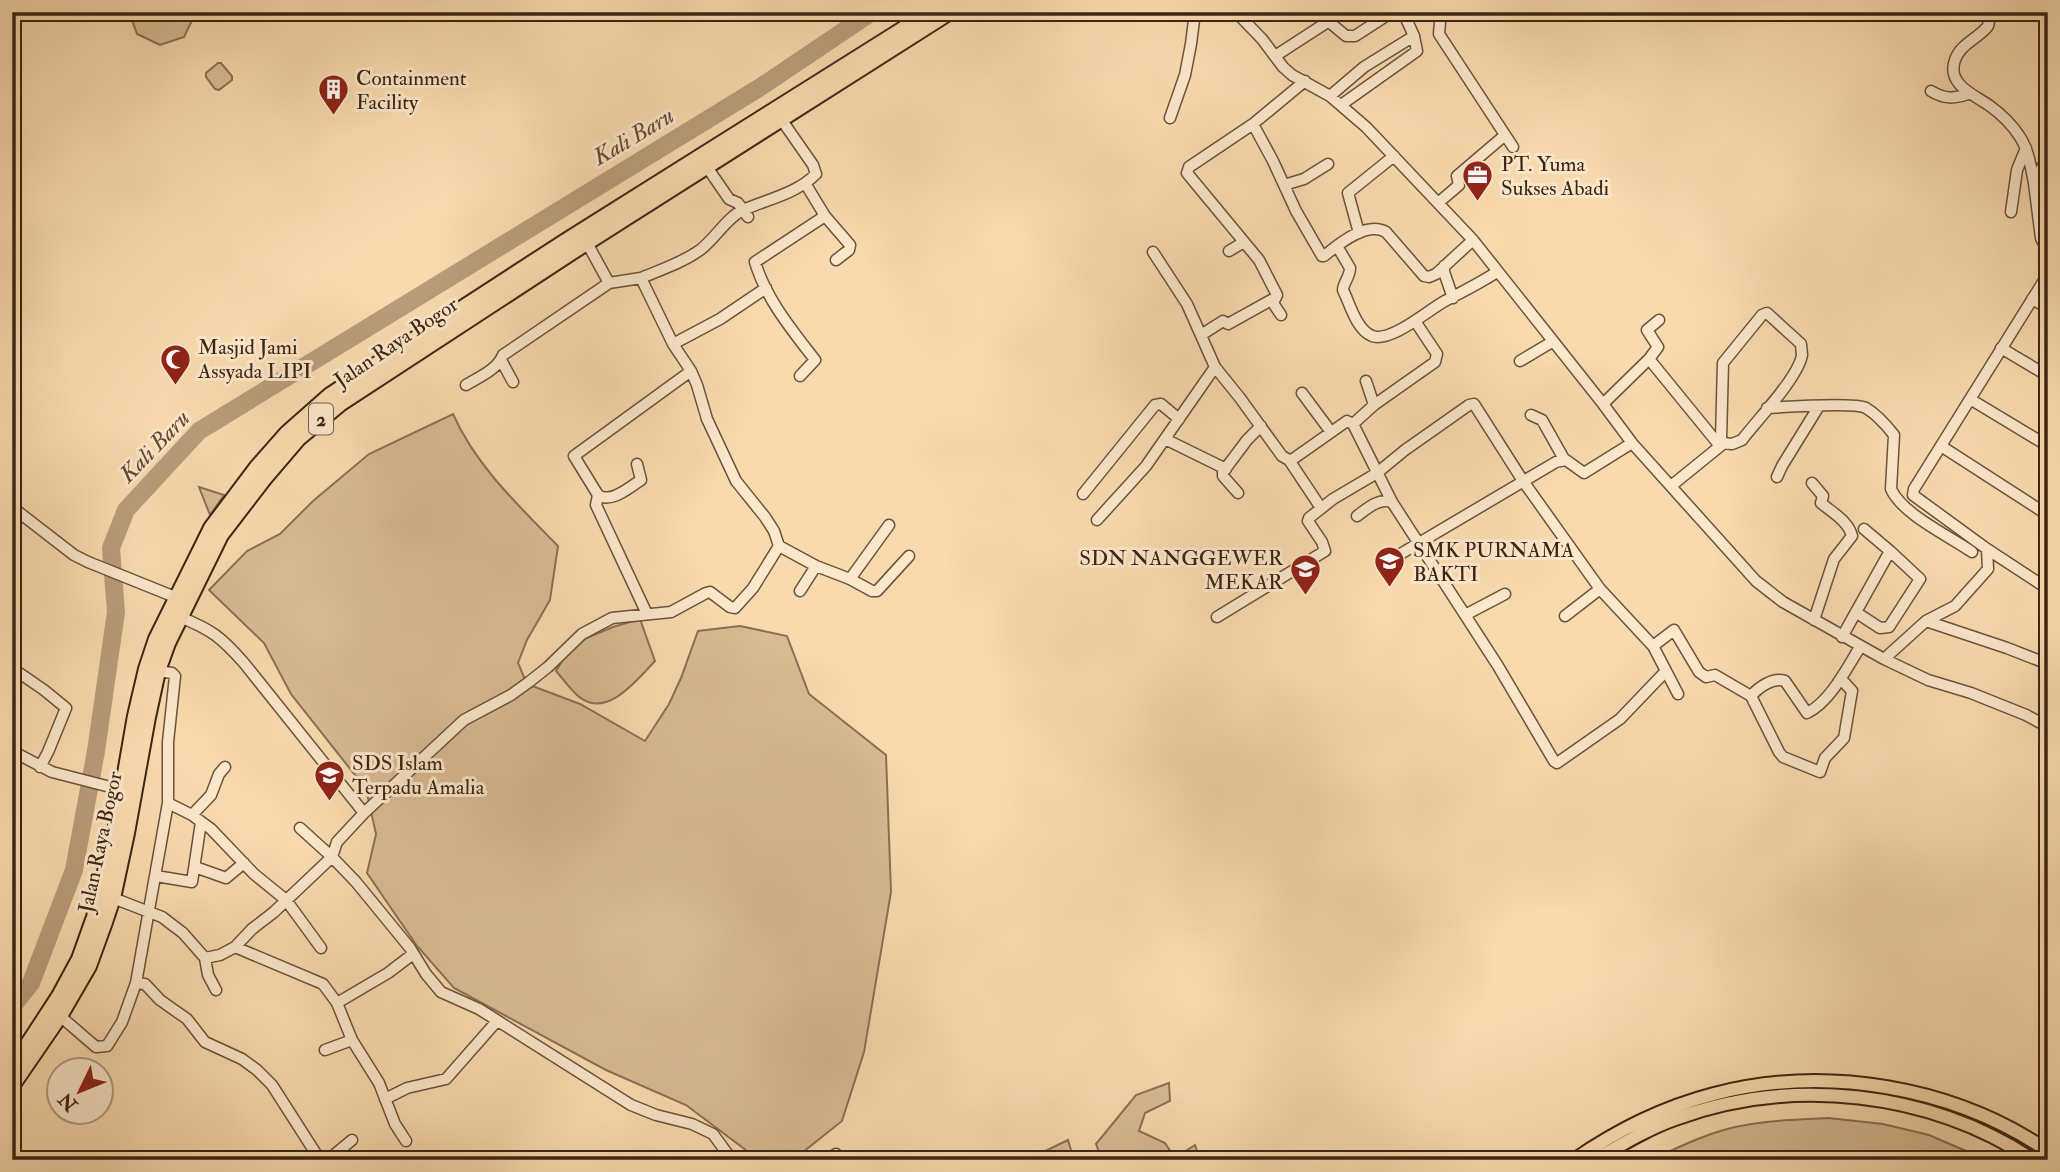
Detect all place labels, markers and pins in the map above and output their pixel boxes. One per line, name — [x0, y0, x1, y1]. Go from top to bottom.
place label: Containment Facility — [356, 65, 467, 116]
building icon: Containment Facility — [316, 73, 350, 117]
place label: PT. Yuma Sukses Abadi — [1501, 151, 1610, 202]
office icon: PT. Yuma Sukses Abadi — [1461, 159, 1495, 203]
place label: Masjid Jami Assyada LIPI — [197, 334, 311, 385]
mosque icon: Masjid Jami Assyada LIPI — [158, 342, 192, 386]
place label: SMK PURNAMA BAKTI — [1413, 537, 1574, 588]
place label: SDN NANGGEWER MEKAR — [1079, 545, 1284, 596]
school or university icon: SMK PURNAMA BAKTI — [1373, 545, 1407, 589]
school or university icon: SDN NANGGEWER MEKAR — [1289, 553, 1323, 597]
place label: SDS Islam Terpadu Amalia — [352, 750, 485, 801]
school or university icon: SDS Islam Terpadu Amalia — [312, 758, 346, 802]

